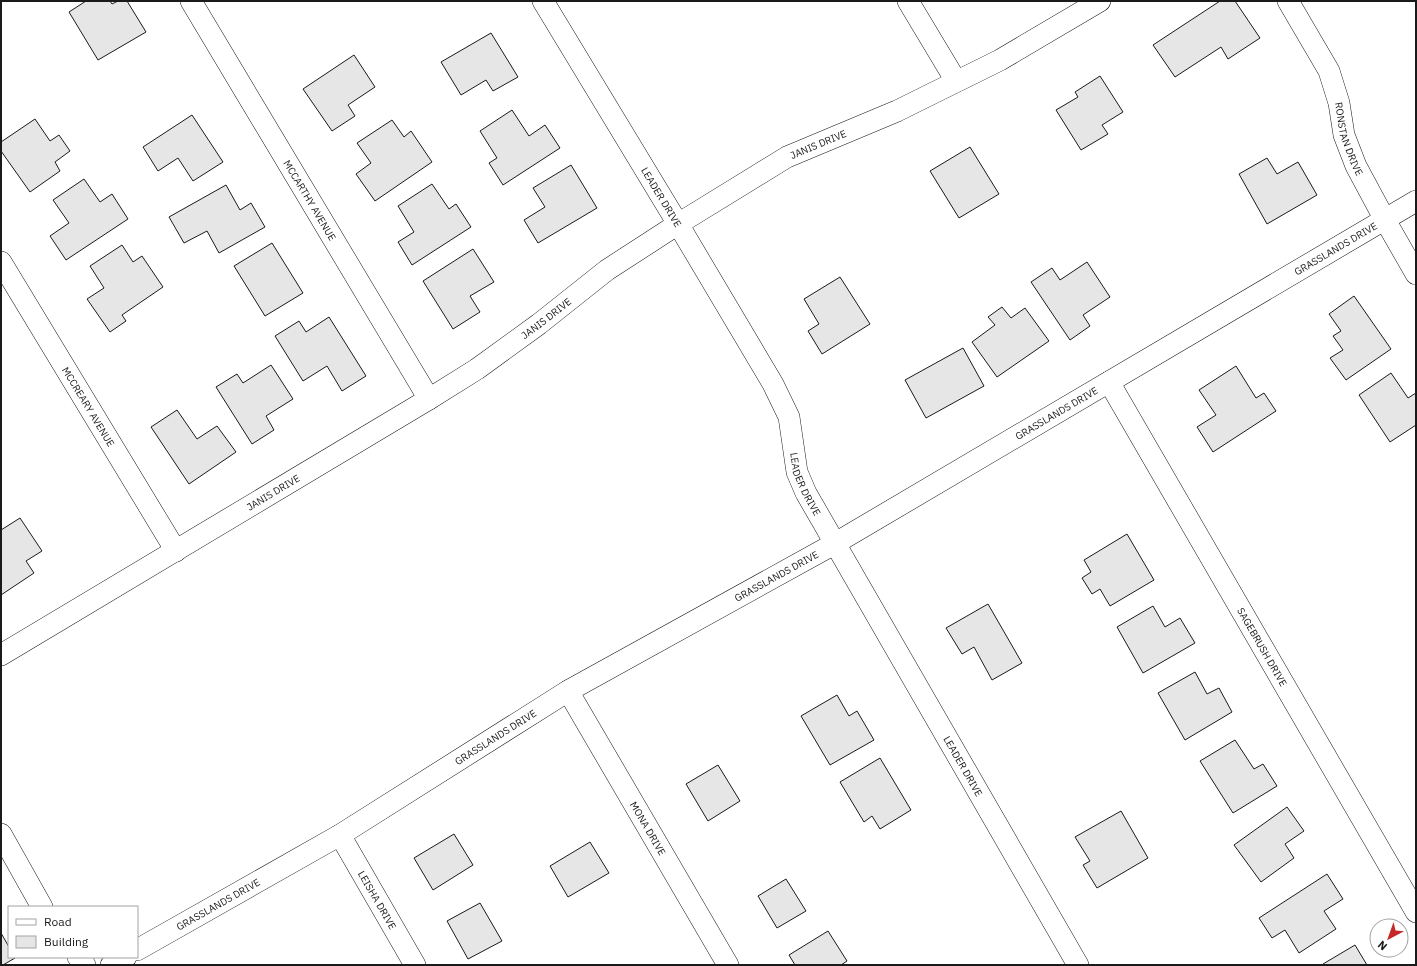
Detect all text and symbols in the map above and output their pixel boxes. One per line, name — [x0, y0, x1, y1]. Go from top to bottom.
street label: RONSTAN DRIVE — [1332, 101, 1366, 178]
street label: JANIS DRIVE — [788, 126, 848, 162]
street label: MCCARTHY AVENUE — [281, 157, 339, 243]
street label: LEADER DRIVE — [639, 165, 685, 229]
street label: GRASSLANDS DRIVE — [1292, 219, 1379, 278]
street label: JANIS DRIVE — [518, 295, 574, 341]
street label: MCCREARY AVENUE — [59, 364, 118, 449]
street label: GRASSLANDS DRIVE — [1013, 383, 1100, 442]
street label: LEADER DRIVE — [788, 451, 824, 518]
street label: JANIS DRIVE — [244, 471, 302, 513]
street label: GRASSLANDS DRIVE — [732, 547, 821, 604]
street label: SAGEBRUSH DRIVE — [1234, 605, 1290, 689]
street label: GRASSLANDS DRIVE — [452, 706, 539, 768]
street label: LEADER DRIVE — [941, 733, 986, 799]
street label: MONA DRIVE — [627, 799, 669, 858]
street label: LEISHA DRIVE — [355, 868, 400, 932]
street label: GRASSLANDS DRIVE — [174, 875, 262, 933]
legend — [8, 906, 138, 958]
text: Road — [44, 914, 72, 929]
north arrow — [1369, 918, 1409, 958]
text: Building — [44, 934, 89, 949]
text: N — [1375, 938, 1390, 953]

